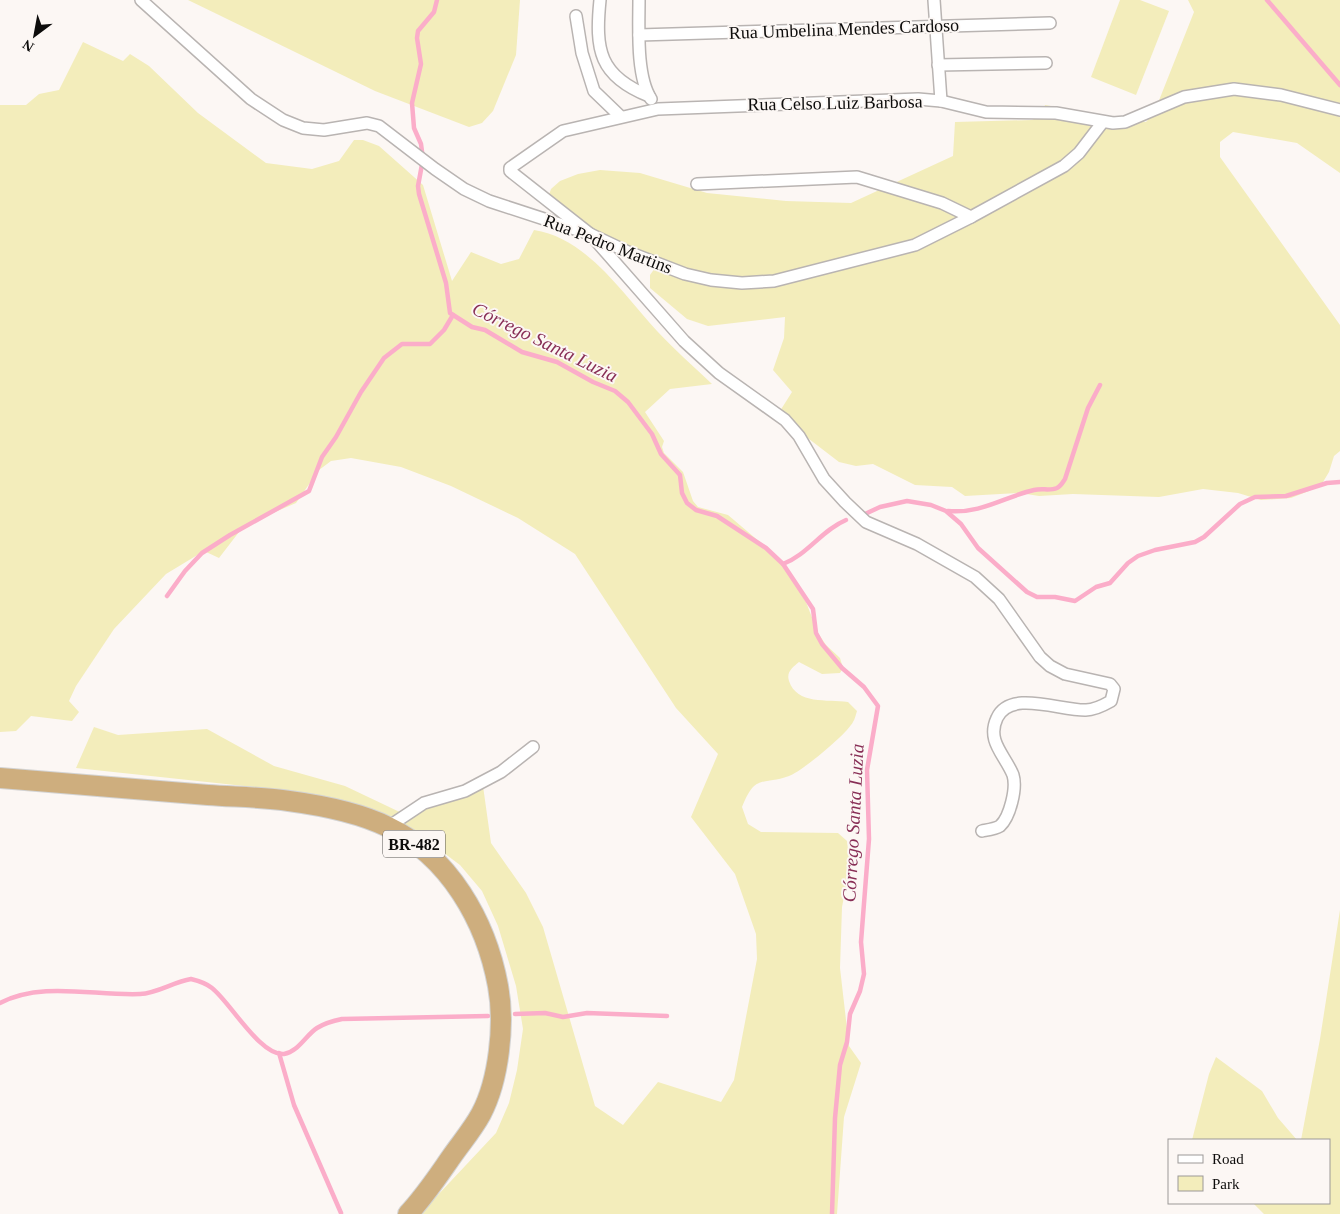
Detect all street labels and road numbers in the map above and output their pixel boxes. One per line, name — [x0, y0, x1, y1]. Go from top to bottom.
street label: Rua Umbelina Mendes Cardoso — [728, 15, 960, 43]
street label: Rua Celso Luiz Barbosa — [747, 91, 923, 115]
street label: Rua Pedro Martins — [541, 210, 675, 278]
road number: BR-482 — [383, 831, 445, 858]

